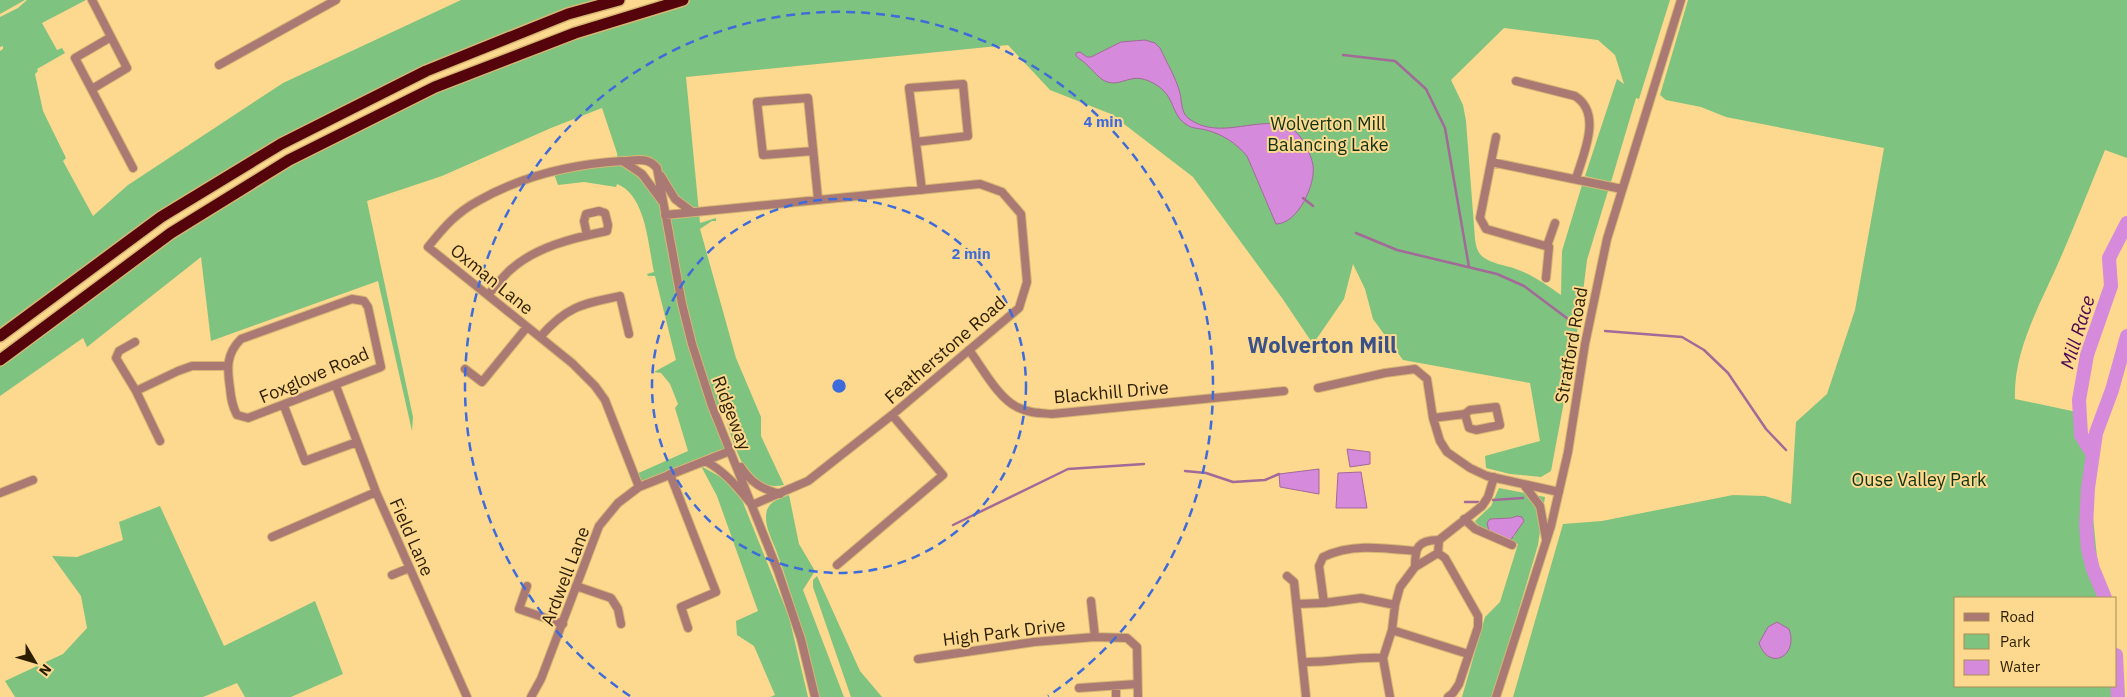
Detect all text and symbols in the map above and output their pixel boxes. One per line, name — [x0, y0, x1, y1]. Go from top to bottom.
text: 4 min — [1083, 112, 1123, 131]
park label: Wolverton Mill Balancing Lake — [1267, 112, 1389, 156]
street label: Oxman Lane — [446, 238, 538, 320]
text: 2 min — [951, 244, 991, 263]
street label: Stratford Road — [1549, 285, 1593, 405]
street label: Featherstone Road — [880, 291, 1010, 409]
water label: Mill Race — [2054, 292, 2100, 372]
district label: Wolverton Mill — [1247, 330, 1397, 359]
street label: Foxglove Road — [256, 342, 372, 408]
street label: Ridgeway — [707, 373, 757, 453]
street label: Blackhill Drive — [1053, 376, 1170, 408]
centre of rings — [830, 377, 848, 395]
park label: Ouse Valley Park — [1851, 468, 1987, 491]
street label: Field Lane — [385, 495, 439, 580]
street label: Ardwell Lane — [535, 523, 595, 629]
legend — [1954, 597, 2117, 687]
text: Road — [2000, 607, 2035, 626]
street label: High Park Drive — [941, 613, 1067, 651]
text: Park — [2000, 632, 2030, 651]
north arrow — [10, 637, 60, 687]
text: Water — [2000, 657, 2041, 676]
text: N — [35, 660, 55, 680]

